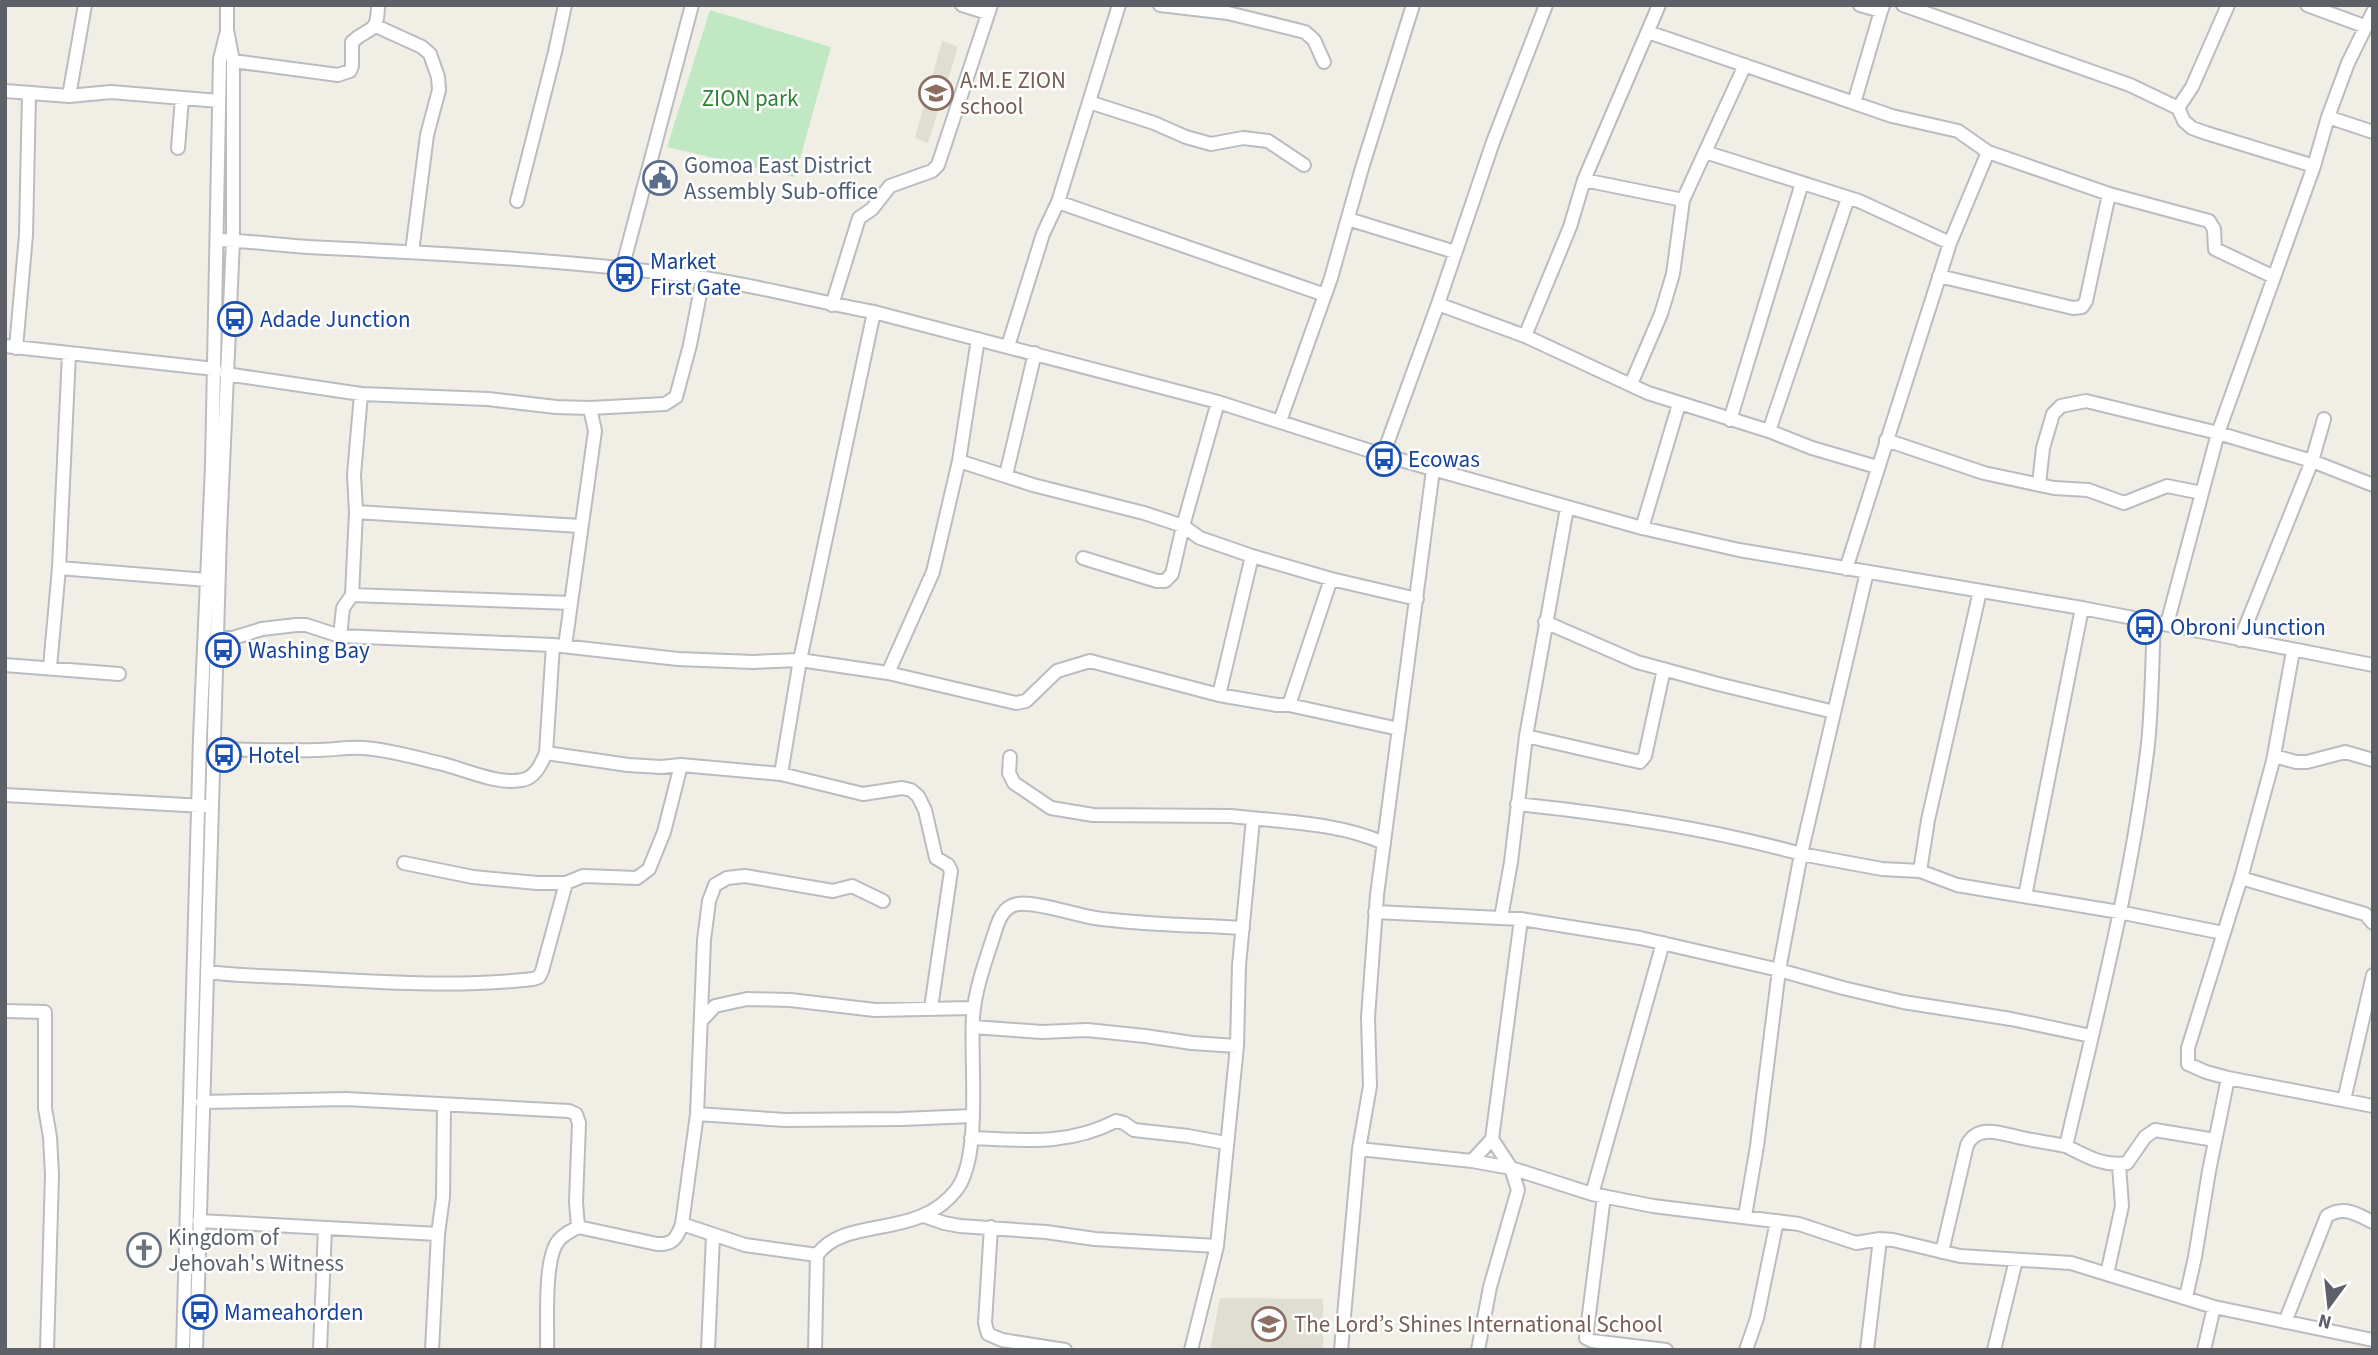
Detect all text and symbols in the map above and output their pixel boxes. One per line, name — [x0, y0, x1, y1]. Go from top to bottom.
place label: A.M.E ZION school — [960, 64, 1066, 123]
school or university icon: A.M.E ZION school — [917, 74, 955, 112]
park label: ZION park — [702, 82, 799, 115]
place label: Gomoa East District Assembly Sub-office — [684, 149, 878, 208]
public building icon: Gomoa East District Assembly Sub-office — [641, 159, 679, 197]
place label: Market First Gate — [650, 245, 741, 304]
bus stop icon: Market First Gate — [606, 255, 644, 293]
bus stop icon: Adade Junction — [216, 300, 254, 338]
place label: Adade Junction — [260, 303, 410, 336]
bus stop icon: Ecowas — [1365, 440, 1403, 478]
place label: Ecowas — [1408, 443, 1480, 476]
bus stop icon: Obroni Junction — [2126, 608, 2164, 646]
place label: Obroni Junction — [2170, 611, 2326, 644]
bus stop icon: Washing Bay — [204, 631, 242, 669]
place label: Washing Bay — [248, 634, 370, 667]
bus stop icon: Hotel — [205, 736, 243, 774]
place label: Hotel — [248, 739, 300, 772]
place label: Kingdom of Jehovah's Witness — [168, 1221, 344, 1280]
church icon: Kingdom of Jehovah's Witness — [125, 1231, 163, 1269]
north arrow — [2294, 1271, 2364, 1341]
bus stop icon: Mameahorden — [181, 1293, 219, 1331]
place label: Mameahorden — [224, 1296, 364, 1329]
school or university icon: The Lord’s Shines International School — [1250, 1305, 1288, 1343]
text: N — [2315, 1306, 2335, 1336]
place label: The Lord’s Shines International School — [1294, 1308, 1663, 1341]

